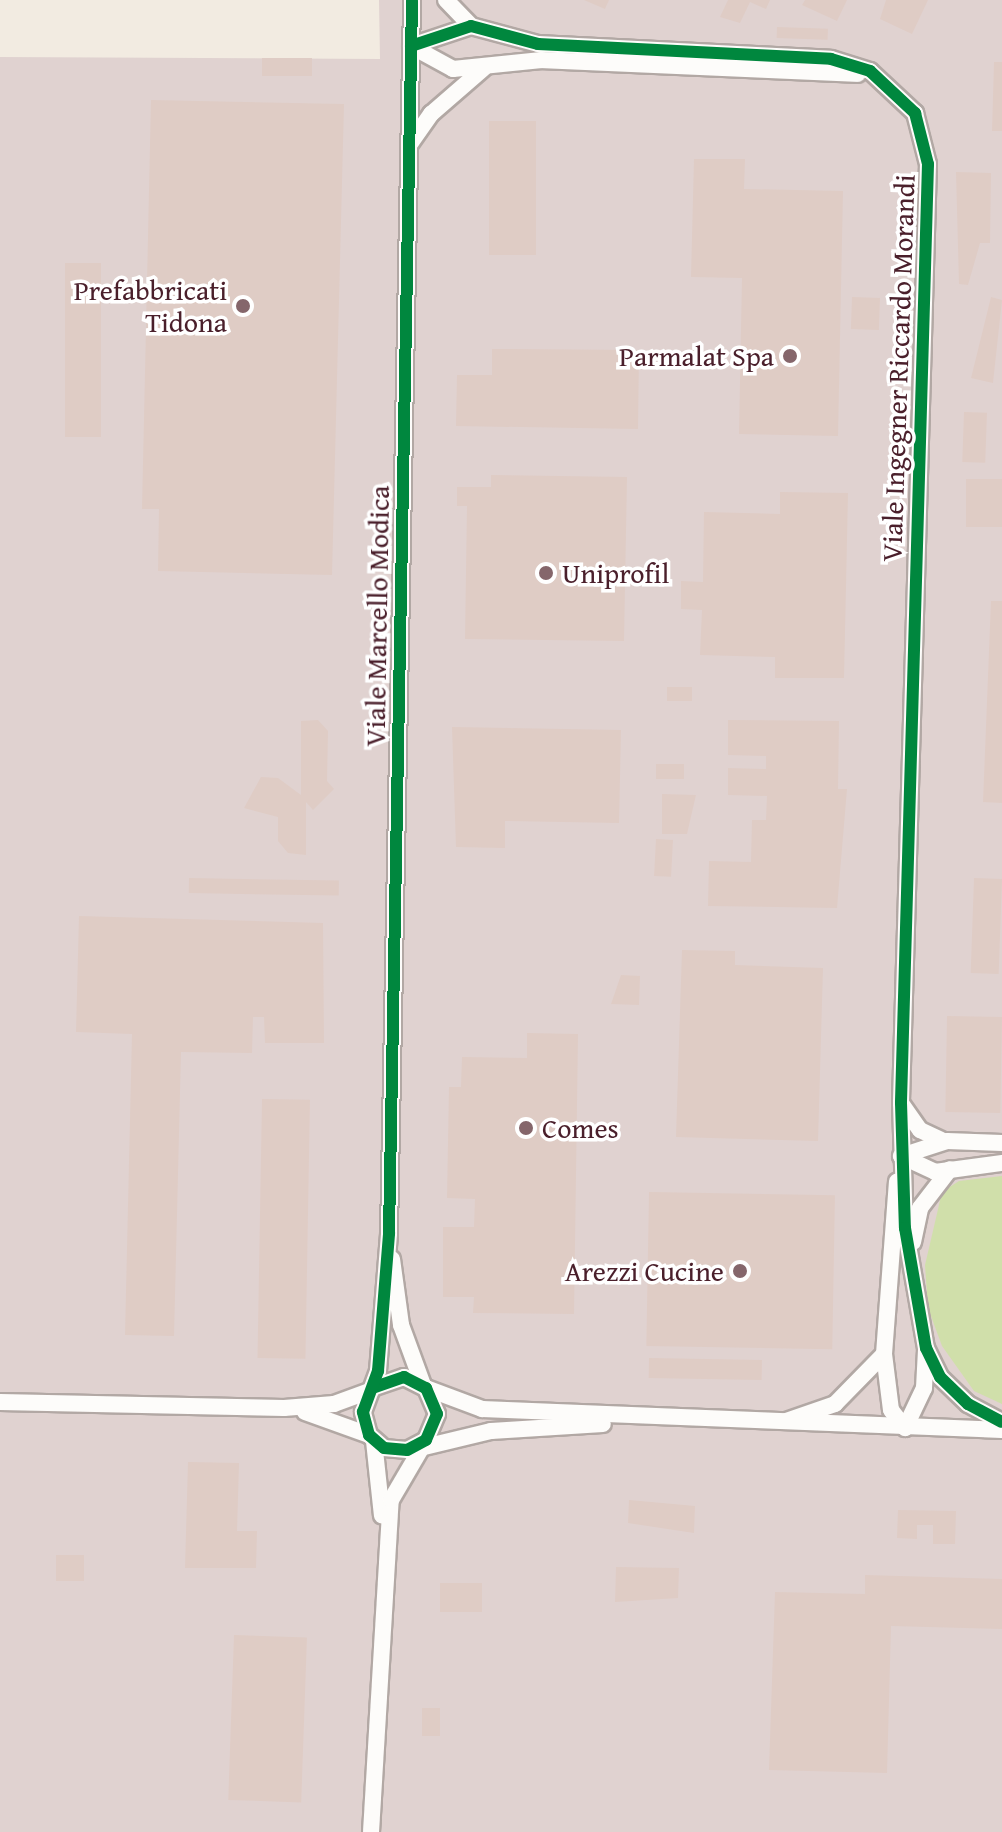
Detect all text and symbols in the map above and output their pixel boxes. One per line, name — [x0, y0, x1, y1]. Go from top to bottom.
street label: Viale Ingegner Riccardo Morandi — [874, 174, 922, 562]
place label: Prefabbricati Tidona — [74, 273, 227, 339]
marker: Prefabbricati Tidona — [234, 297, 252, 315]
place label: Parmalat Spa — [619, 339, 774, 373]
marker: Parmalat Spa — [781, 347, 799, 365]
street label: Viale Marcello Modica — [358, 485, 396, 747]
place label: Uniprofil — [562, 556, 669, 590]
marker: Uniprofil — [537, 564, 555, 582]
place label: Comes — [542, 1111, 619, 1145]
marker: Comes — [517, 1119, 535, 1137]
place label: Arezzi Cucine — [565, 1254, 724, 1288]
marker: Arezzi Cucine — [731, 1262, 749, 1280]

